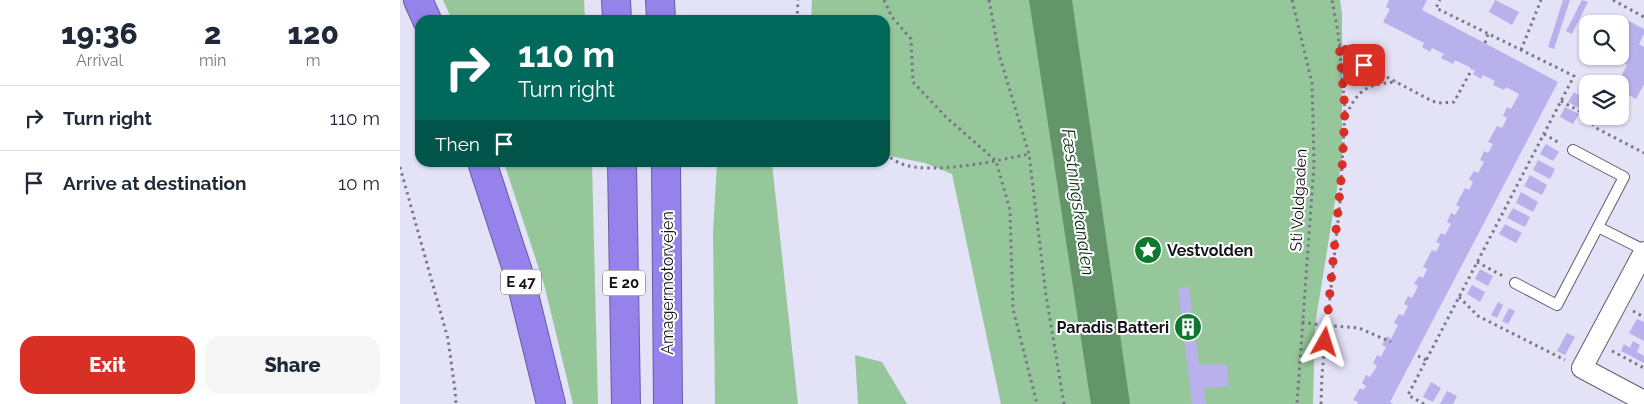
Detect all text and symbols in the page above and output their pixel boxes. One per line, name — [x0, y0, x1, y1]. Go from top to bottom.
map controls — [1579, 15, 1629, 125]
button: search — [1579, 15, 1629, 65]
text: 19:36 — [61, 16, 138, 51]
text: 2 — [204, 16, 221, 51]
text: 120 — [288, 16, 339, 51]
text: 110 m — [518, 34, 615, 75]
icon: right — [435, 35, 500, 100]
pin — [1343, 44, 1385, 86]
text: Arrival — [76, 51, 123, 70]
text: min — [199, 51, 226, 70]
text: m — [306, 51, 321, 70]
icon: arrive — [1350, 51, 1378, 79]
button: layers — [1579, 75, 1629, 125]
text: Turn right — [518, 76, 615, 102]
icon: right — [20, 104, 48, 132]
text: Turn right — [63, 107, 152, 129]
text: 110 m — [330, 107, 380, 129]
water label: Fæstningskanalen — [1058, 127, 1099, 277]
icon: arrive — [490, 130, 518, 158]
text: Then — [435, 133, 480, 155]
street label: Sti Voldgaden — [1286, 148, 1311, 252]
icon: arrive — [20, 169, 48, 197]
text: Arrive at destination — [63, 172, 247, 194]
text: 10 m — [338, 172, 380, 194]
street label: Amagermotorvejen — [658, 211, 677, 355]
place icon: Vestvolden — [1133, 235, 1163, 265]
place label: Vestvolden — [1167, 241, 1253, 260]
road number: E 47 — [501, 270, 541, 294]
road number: E 20 — [603, 270, 645, 296]
building icon: Paradis Batteri — [1173, 312, 1203, 342]
position arrow — [1298, 315, 1350, 367]
place label: Paradis Batteri — [1056, 318, 1169, 337]
button: Exit — [20, 336, 195, 394]
button: Share — [205, 336, 380, 394]

